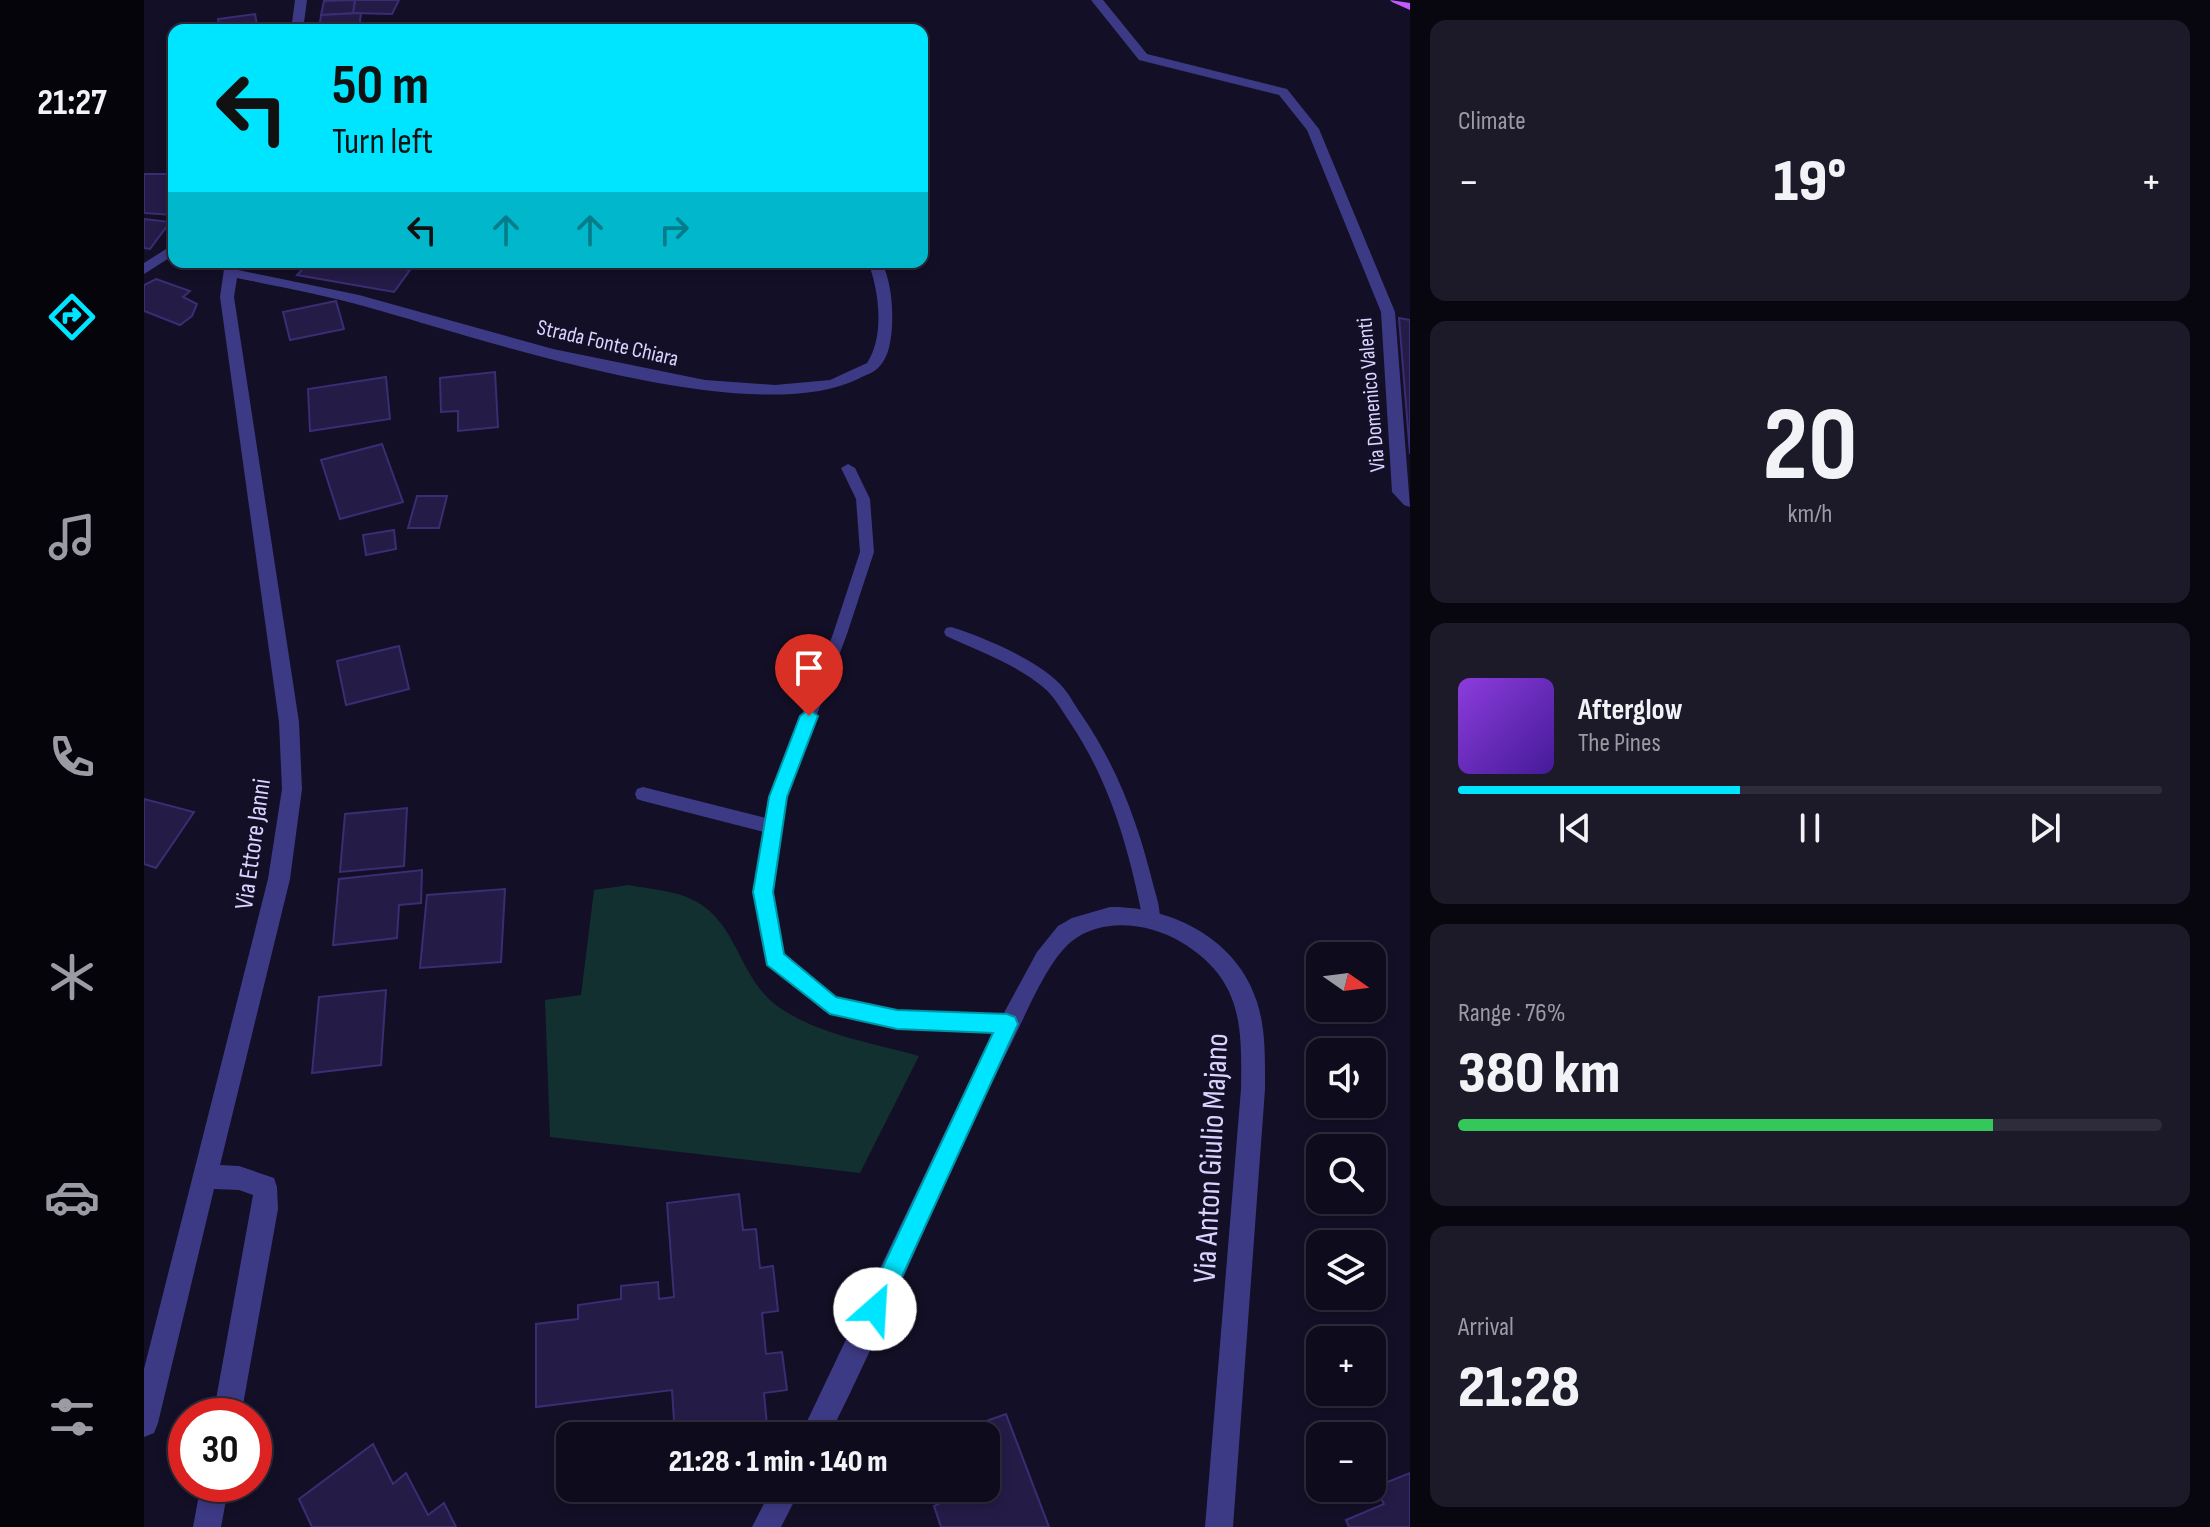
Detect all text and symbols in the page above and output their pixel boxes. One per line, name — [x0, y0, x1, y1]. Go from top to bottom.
text: 50 m — [332, 53, 429, 120]
icon: left — [200, 56, 304, 160]
text: 21:27 — [37, 82, 107, 125]
text: Climate — [1458, 106, 1526, 137]
text: Turn left — [332, 121, 433, 164]
text: 19° — [1773, 146, 1847, 218]
text: − — [1458, 156, 1480, 209]
text: + — [2140, 156, 2162, 209]
icon: left — [400, 208, 444, 252]
icon: ahead — [484, 208, 528, 252]
icon: ahead — [568, 208, 612, 252]
icon: right — [652, 208, 696, 252]
icon: directions — [44, 289, 100, 345]
street label: Strada Fonte Chiara — [534, 314, 681, 373]
street label: Via Domenico Valenti — [1351, 317, 1392, 473]
text: 20 — [1762, 384, 1858, 509]
text: km/h — [1788, 499, 1832, 530]
icon: music — [44, 509, 100, 565]
pin — [775, 634, 843, 716]
icon: arrive — [787, 646, 831, 690]
text: Afterglow — [1578, 692, 1683, 728]
text: The Pines — [1578, 728, 1661, 759]
icon: phone — [44, 729, 100, 785]
street label: Via Ettore Janni — [229, 777, 278, 912]
icon: previous — [1553, 806, 1597, 850]
icon: pause — [1788, 806, 1832, 850]
icon: next — [2023, 806, 2067, 850]
north arrow — [1306, 942, 1386, 1022]
map controls — [1306, 942, 1386, 1502]
icon: climate — [44, 949, 100, 1005]
text: Range · 76% — [1458, 998, 1566, 1029]
street label: Via Anton Giulio Majano — [1185, 1032, 1238, 1284]
button: sound — [1306, 1038, 1386, 1118]
text: 380 km — [1458, 1038, 1620, 1110]
button: search — [1306, 1134, 1386, 1214]
icon: car — [44, 1169, 100, 1225]
button: layers — [1306, 1230, 1386, 1310]
position arrow — [833, 1267, 917, 1351]
text: Arrival — [1458, 1312, 1514, 1343]
button: + — [1306, 1326, 1386, 1406]
text: 21:28 — [1458, 1352, 1580, 1424]
icon: filters — [44, 1389, 100, 1445]
speed limit sign: 30 — [168, 1398, 272, 1502]
button: − — [1306, 1422, 1386, 1502]
text: 21:28 · 1 min · 140 m — [669, 1444, 887, 1480]

